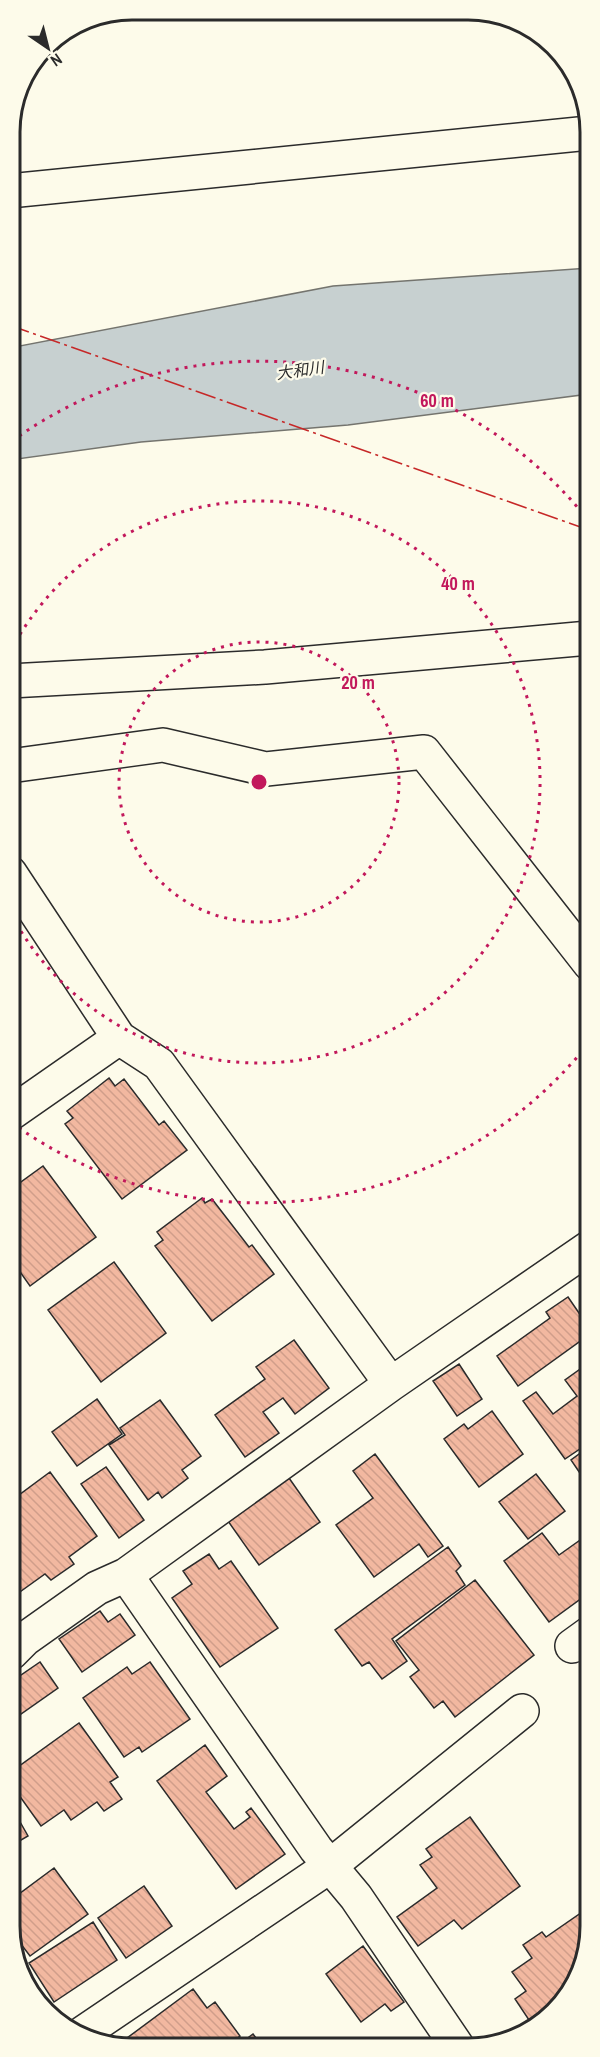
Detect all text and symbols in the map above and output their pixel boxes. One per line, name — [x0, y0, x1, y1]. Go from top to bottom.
north arrow — [18, 18, 78, 78]
text: N — [46, 49, 67, 72]
water label: 大和川 — [275, 355, 327, 384]
text: 60 m — [420, 388, 454, 413]
text: 40 m — [441, 571, 475, 596]
text: 20 m — [341, 670, 375, 695]
centre of rings — [249, 772, 269, 792]

